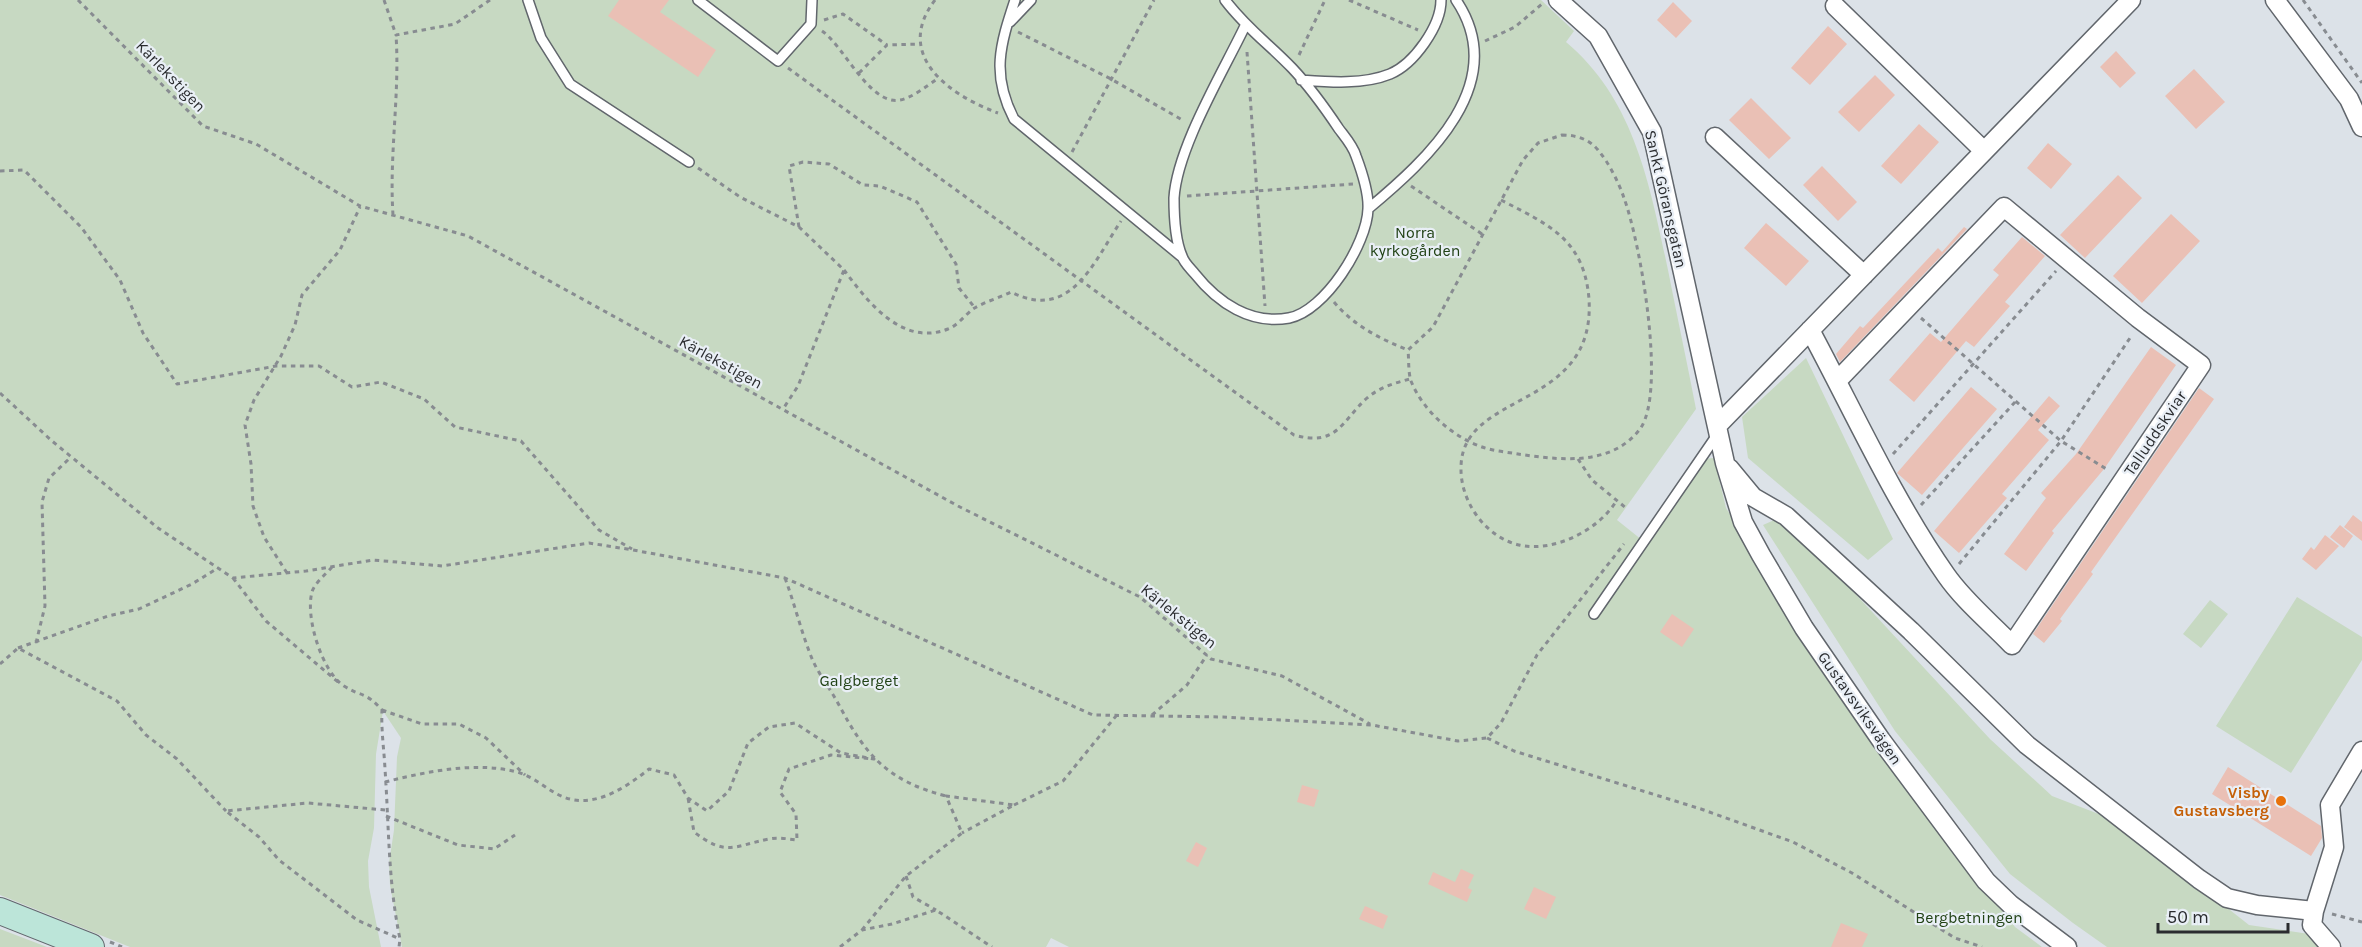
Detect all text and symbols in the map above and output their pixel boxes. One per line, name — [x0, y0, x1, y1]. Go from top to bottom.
street label: Kärlekstigen — [132, 36, 210, 116]
street label: Sankt Göransgatan — [1641, 128, 1691, 270]
park label: Norra kyrkogården — [1370, 223, 1460, 260]
street label: Kärlekstigen — [676, 331, 766, 393]
street label: Talluddskviar — [2120, 387, 2190, 479]
street label: Kärlekstigen — [1137, 580, 1221, 652]
street label: Gustavsviksvägen — [1814, 648, 1906, 768]
park label: Galgberget — [819, 671, 899, 690]
place label: Visby Gustavsberg — [2174, 783, 2269, 820]
marker: Visby Gustavsberg — [2274, 794, 2288, 808]
scale bar — [2158, 896, 2288, 934]
text: 50 m — [2167, 906, 2209, 928]
park label: Bergbetningen — [1915, 908, 2023, 927]

